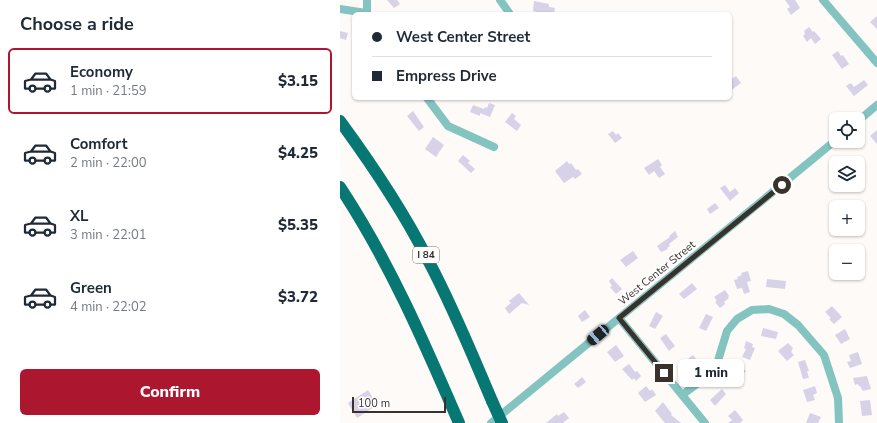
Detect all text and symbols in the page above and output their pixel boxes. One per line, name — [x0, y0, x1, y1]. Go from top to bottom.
text: Choose a ride — [20, 12, 134, 36]
text: West Center Street — [396, 27, 530, 47]
text: Economy — [70, 62, 133, 82]
icon: car — [22, 63, 58, 99]
text: Empress Drive — [396, 66, 497, 86]
text: $3.15 — [278, 71, 318, 91]
text: 1 min · 21:59 — [70, 82, 146, 100]
map controls — [829, 112, 865, 280]
button: locate — [829, 112, 865, 148]
text: Comfort — [70, 134, 127, 154]
icon: car — [22, 135, 58, 171]
text: $4.25 — [278, 143, 318, 163]
text: 2 min · 22:00 — [70, 154, 146, 172]
button: layers — [829, 156, 865, 192]
route start — [773, 176, 791, 194]
button: + — [829, 200, 865, 236]
text: XL — [70, 206, 89, 226]
icon: car — [22, 207, 58, 243]
text: $5.35 — [278, 215, 318, 235]
text: 3 min · 22:01 — [70, 226, 146, 244]
street label: West Center Street — [615, 237, 699, 309]
button: − — [829, 244, 865, 280]
road number: I 84 — [413, 247, 439, 263]
text: Green — [70, 278, 112, 298]
icon: car — [22, 279, 58, 315]
text: $3.72 — [278, 287, 318, 307]
text: 4 min · 22:02 — [70, 298, 146, 316]
car — [585, 323, 611, 347]
callout: 1 min — [678, 359, 744, 387]
route end — [655, 364, 673, 382]
text: 1 min — [694, 364, 728, 382]
button: Confirm — [20, 369, 320, 415]
scale bar — [352, 395, 446, 414]
text: 100 m — [358, 396, 390, 411]

